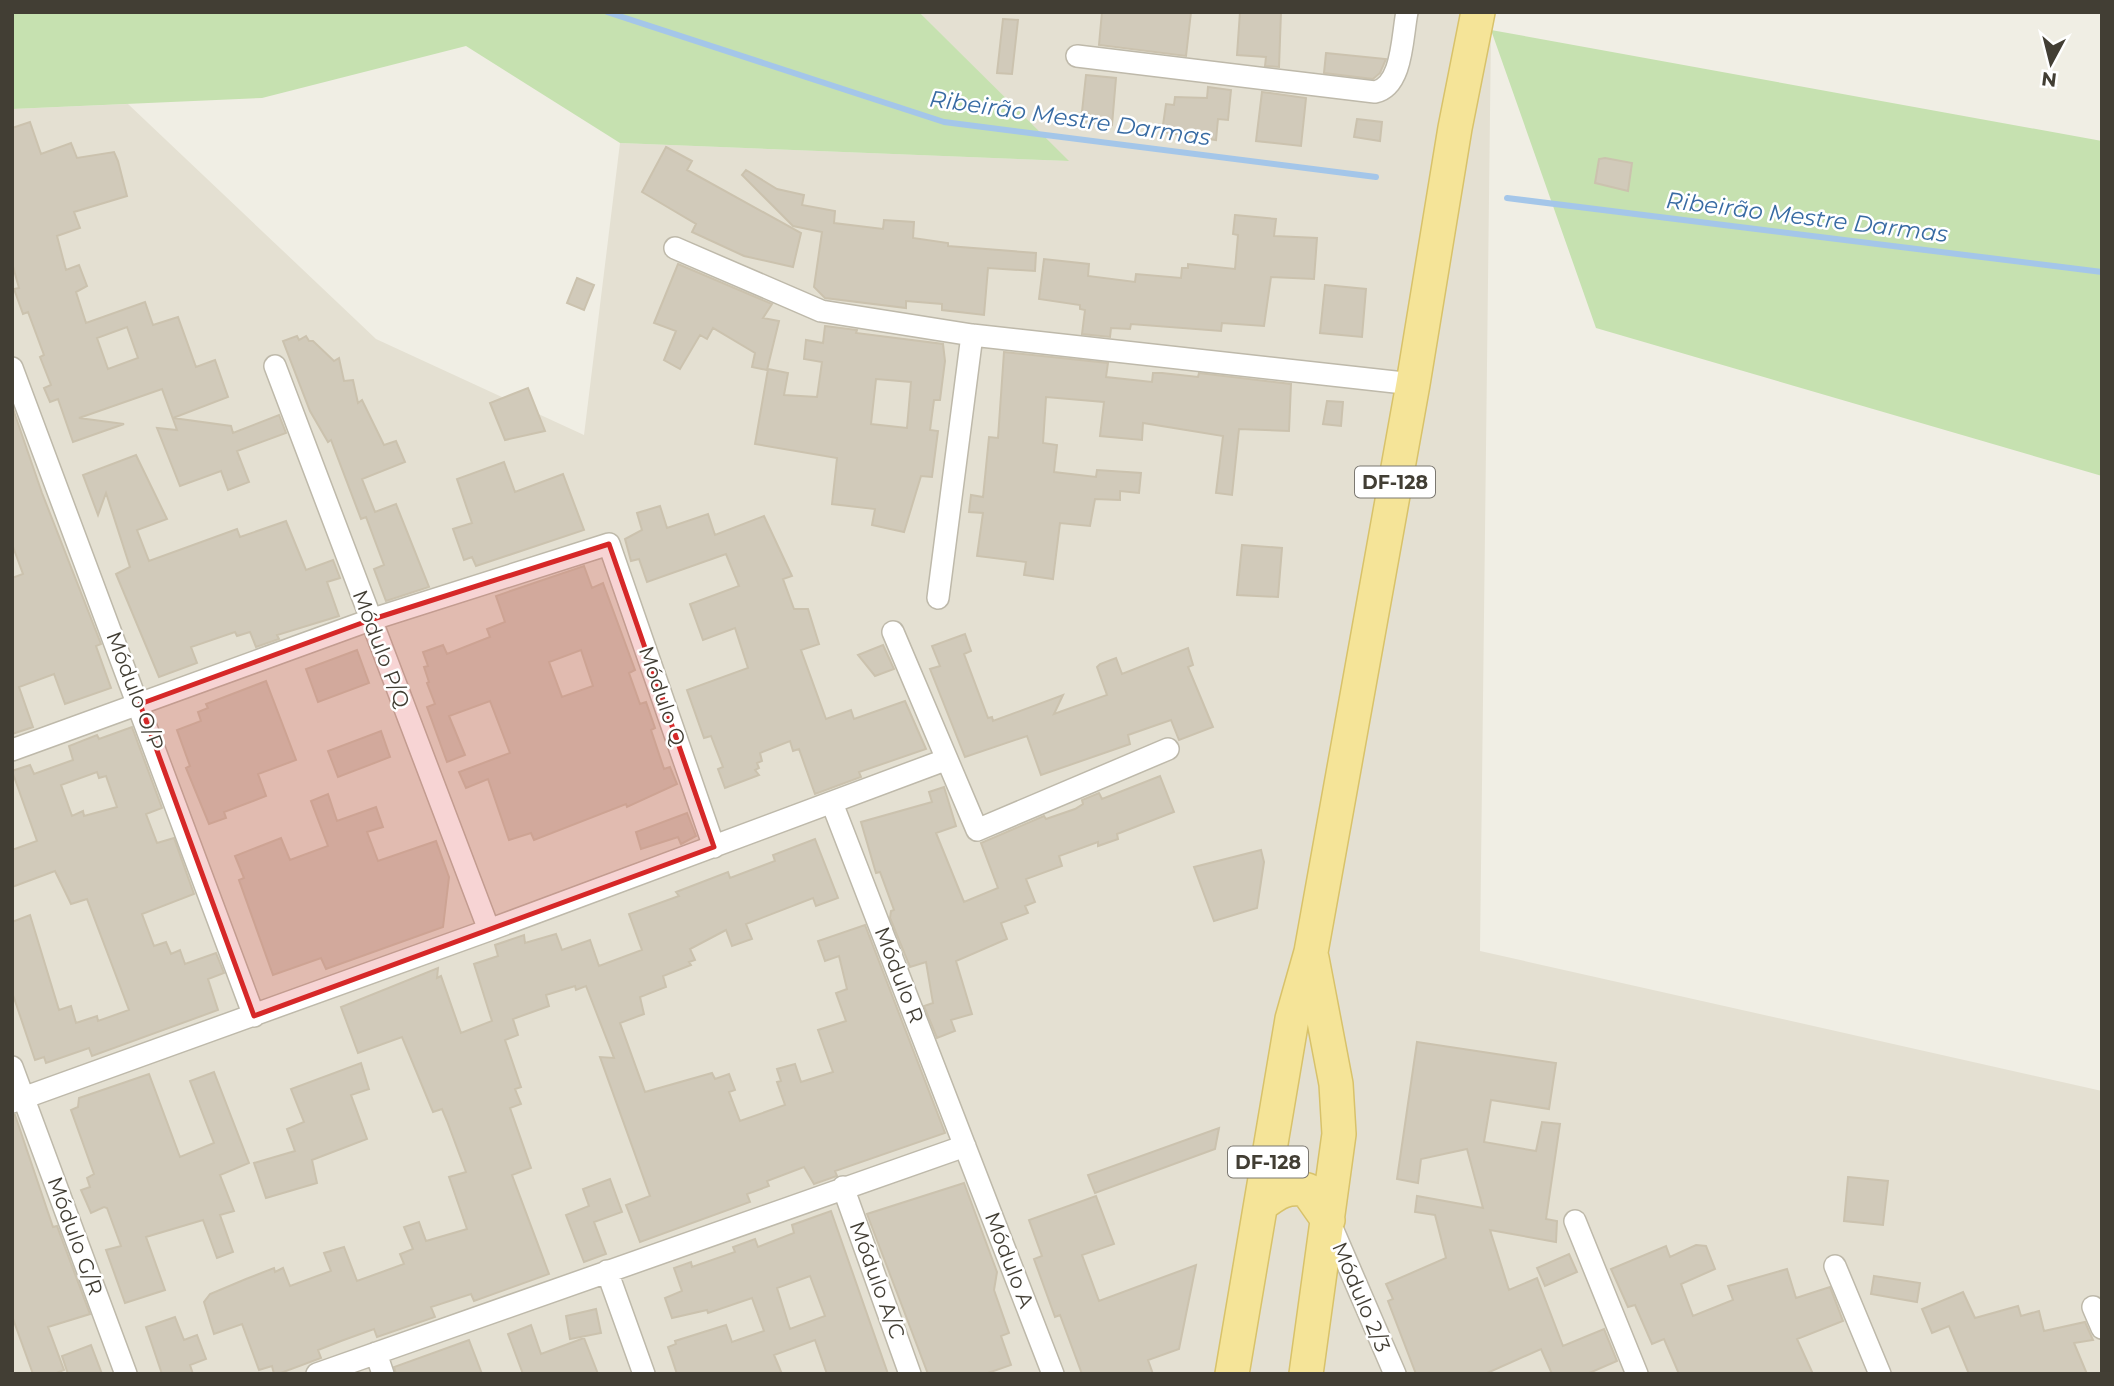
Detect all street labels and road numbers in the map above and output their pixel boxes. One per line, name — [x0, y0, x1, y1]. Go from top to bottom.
road number: DF-128 — [1355, 467, 1435, 498]
street label: Módulo P/Q — [348, 586, 416, 712]
street label: Módulo O/P — [101, 628, 170, 754]
street label: Módulo Q — [634, 643, 691, 749]
street label: Módulo R — [870, 923, 929, 1026]
road number: DF-128 — [1228, 1146, 1308, 1178]
street label: Módulo G/R — [42, 1173, 108, 1299]
street label: Módulo A — [980, 1208, 1040, 1312]
street label: Módulo A/C — [845, 1218, 910, 1342]
street label: Módulo 2/3 — [1327, 1238, 1396, 1356]

